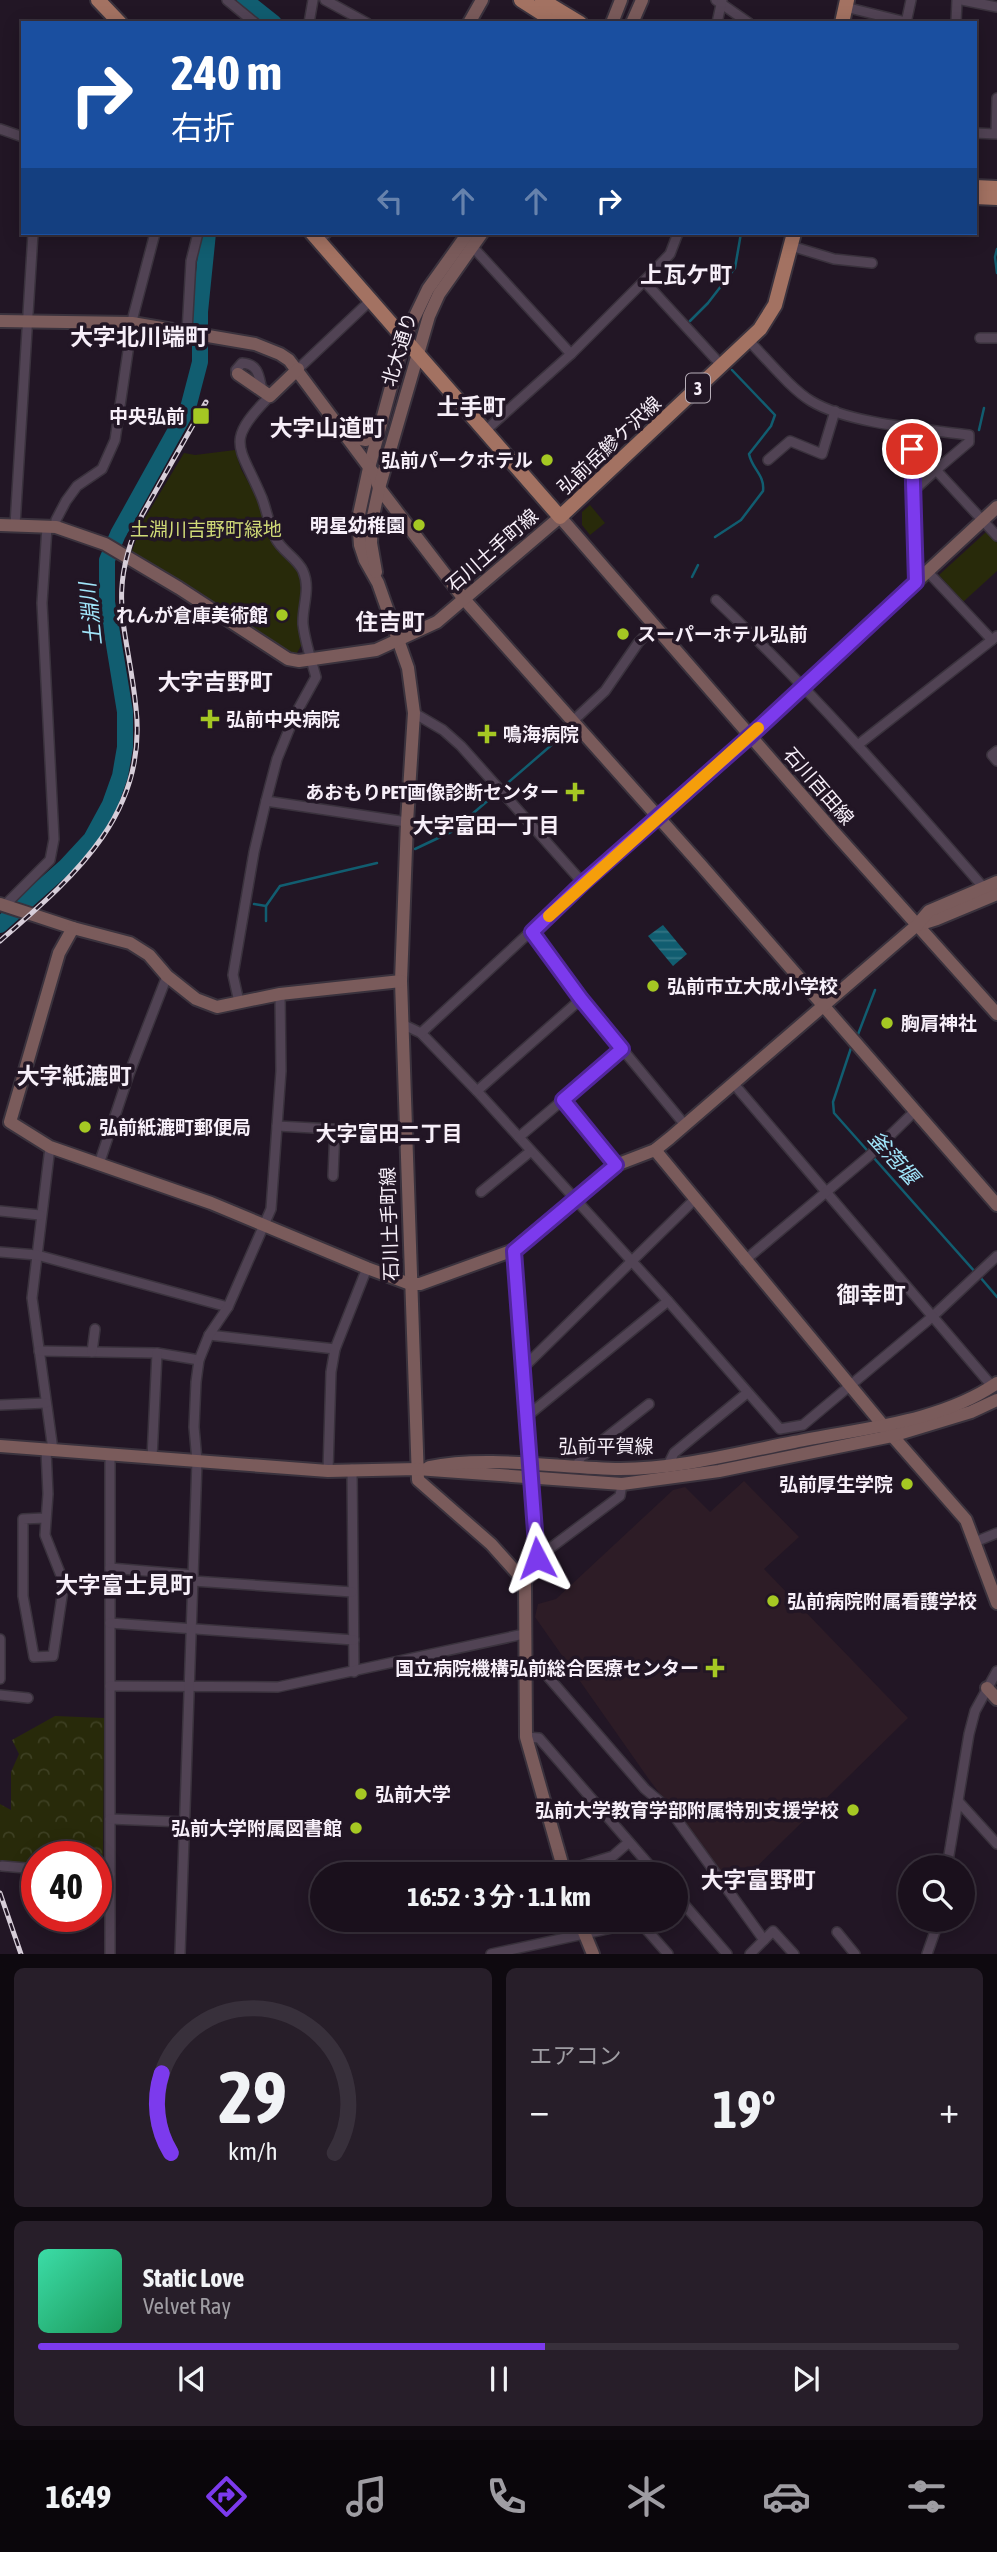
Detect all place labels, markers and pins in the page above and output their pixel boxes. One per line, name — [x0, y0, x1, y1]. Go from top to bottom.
place label: 中央弘前 — [109, 405, 185, 427]
marker: 中央弘前 — [191, 406, 211, 426]
pin — [882, 419, 942, 479]
place label: 弘前パークホテル — [381, 449, 533, 471]
marker: 弘前パークホテル — [539, 452, 555, 468]
place label: 明星幼稚園 — [310, 514, 405, 536]
marker: 明星幼稚園 — [411, 517, 427, 533]
place label: れんが倉庫美術館 — [116, 604, 268, 626]
marker: れんが倉庫美術館 — [274, 607, 290, 623]
place label: スーパーホテル弘前 — [637, 623, 808, 645]
marker: スーパーホテル弘前 — [615, 626, 631, 642]
place label: 弘前中央病院 — [226, 708, 340, 730]
marker: 弘前中央病院 — [200, 709, 220, 729]
place label: 鳴海病院 — [503, 723, 579, 745]
marker: 鳴海病院 — [477, 724, 497, 744]
place label: あおもりPET画像診断センター — [305, 781, 559, 803]
marker: あおもりPET画像診断センター — [565, 782, 585, 802]
place label: 弘前市立大成小学校 — [667, 975, 838, 997]
marker: 弘前市立大成小学校 — [645, 978, 661, 994]
place label: 胸肩神社 — [901, 1012, 977, 1034]
marker: 胸肩神社 — [879, 1015, 895, 1031]
place label: 弘前紙漉町郵便局 — [99, 1116, 251, 1138]
marker: 弘前紙漉町郵便局 — [77, 1119, 93, 1135]
place label: 弘前厚生学院 — [779, 1473, 893, 1495]
marker: 弘前厚生学院 — [899, 1476, 915, 1492]
place label: 弘前病院附属看護学校 — [787, 1590, 977, 1612]
marker: 弘前病院附属看護学校 — [765, 1593, 781, 1609]
place label: 国立病院機構弘前総合医療センター — [395, 1657, 699, 1679]
marker: 国立病院機構弘前総合医療センター — [705, 1658, 725, 1678]
place label: 弘前大学 — [375, 1783, 451, 1805]
marker: 弘前大学 — [353, 1786, 369, 1802]
place label: 弘前大学教育学部附属特別支援学校 — [535, 1799, 839, 1821]
marker: 弘前大学教育学部附属特別支援学校 — [845, 1802, 861, 1818]
place label: 弘前大学附属図書館 — [171, 1817, 342, 1839]
marker: 弘前大学附属図書館 — [348, 1820, 364, 1836]

